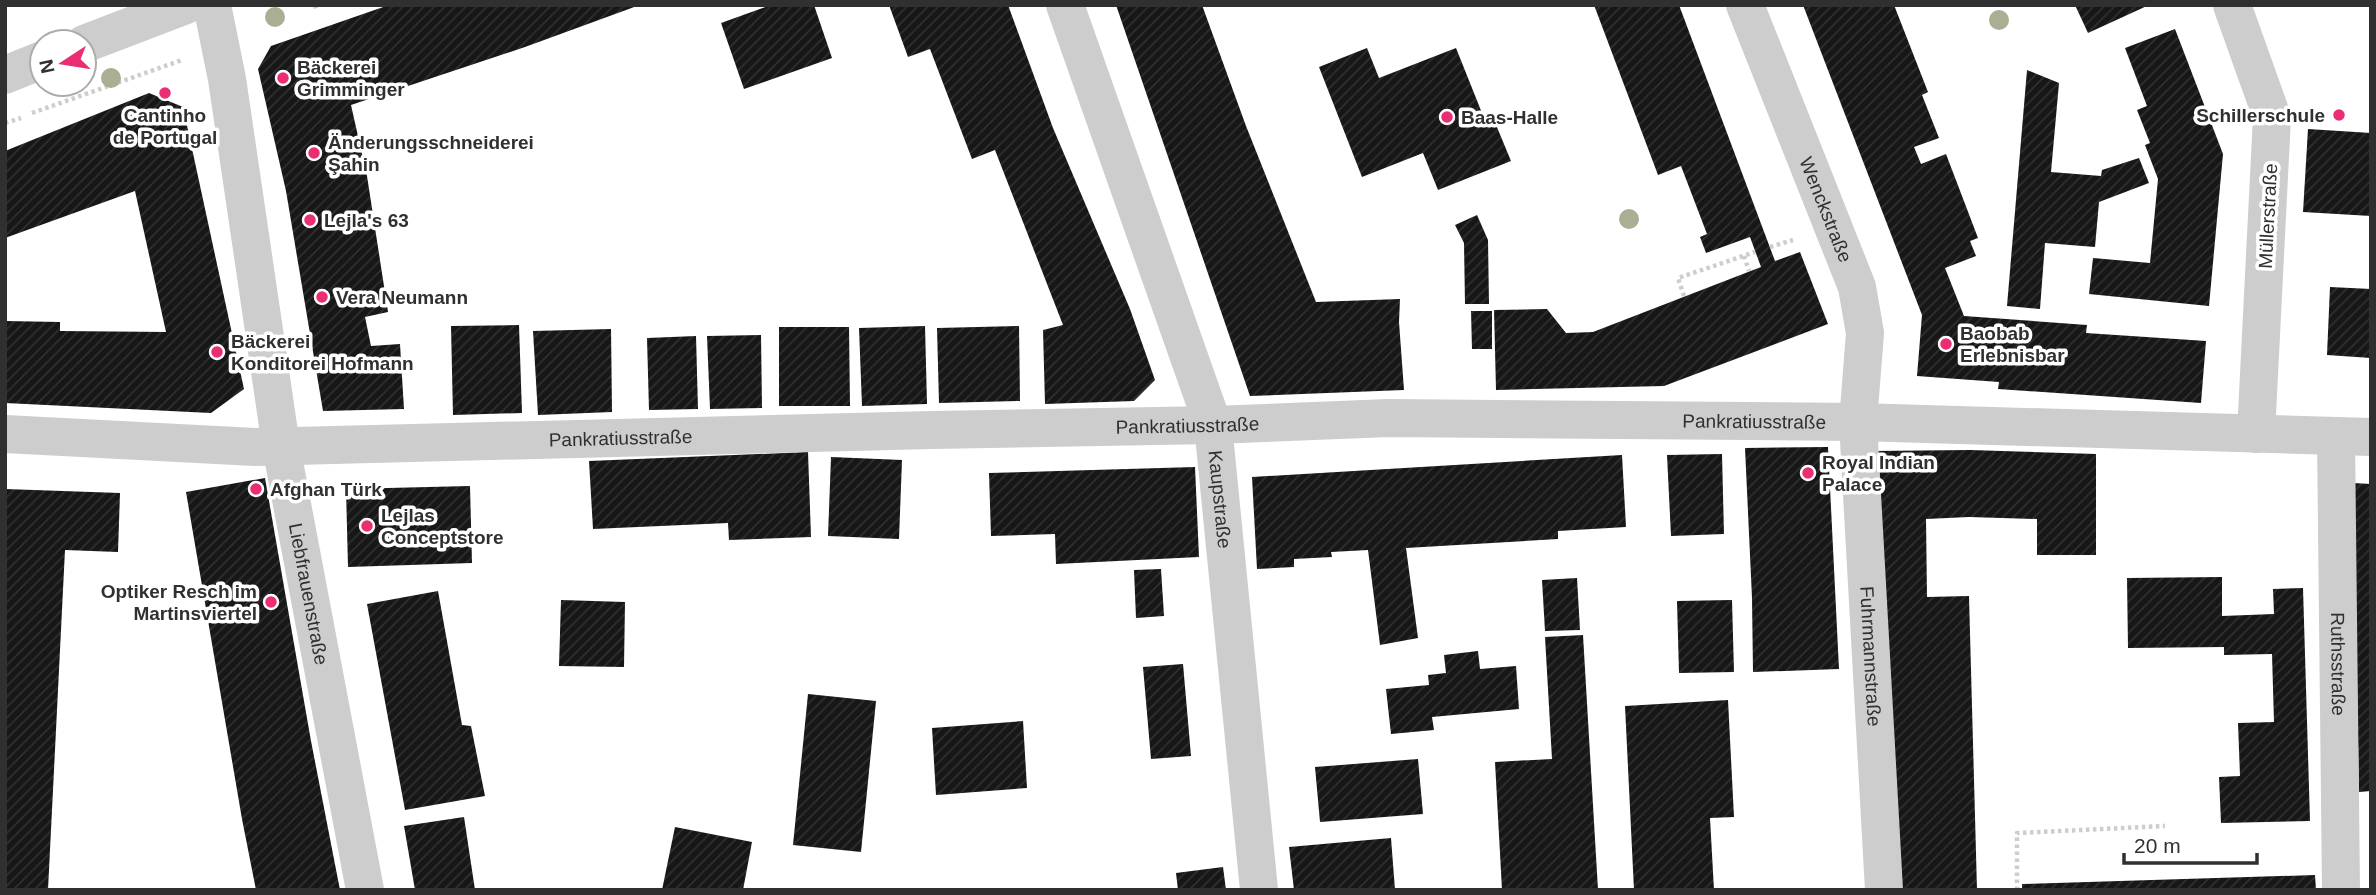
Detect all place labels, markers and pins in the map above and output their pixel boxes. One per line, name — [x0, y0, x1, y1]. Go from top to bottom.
place label: Bäckerei Grimminger — [297, 57, 405, 100]
marker: Bäckerei Grimminger — [275, 70, 291, 86]
marker: Cantinho de Portugal — [157, 85, 173, 101]
place label: Cantinho de Portugal — [113, 105, 217, 148]
place label: Schillerschule — [2196, 105, 2325, 126]
place label: Baas-Halle — [1461, 107, 1558, 128]
marker: Schillerschule — [2331, 107, 2347, 123]
marker: Baas-Halle — [1439, 109, 1455, 125]
place label: Änderungsschneiderei Şahin — [328, 132, 534, 175]
marker: Änderungsschneiderei Şahin — [306, 145, 322, 161]
place label: Lejla's 63 — [324, 210, 409, 231]
marker: Lejla's 63 — [302, 212, 318, 228]
place label: Vera Neumann — [336, 287, 468, 308]
marker: Vera Neumann — [314, 289, 330, 305]
place label: Baobab Erlebnisbar — [1960, 323, 2065, 366]
place label: Bäckerei Konditorei Hofmann — [231, 331, 414, 374]
marker: Baobab Erlebnisbar — [1938, 336, 1954, 352]
marker: Bäckerei Konditorei Hofmann — [209, 344, 225, 360]
place label: Royal Indian Palace — [1822, 452, 1935, 495]
marker: Royal Indian Palace — [1800, 465, 1816, 481]
place label: Afghan Türk — [270, 479, 382, 500]
marker: Afghan Türk — [248, 481, 264, 497]
place label: Lejlas Conceptstore — [381, 505, 503, 548]
marker: Lejlas Conceptstore — [359, 518, 375, 534]
place label: Optiker Resch im Martinsviertel — [101, 581, 257, 624]
marker: Optiker Resch im Martinsviertel — [263, 594, 279, 610]

